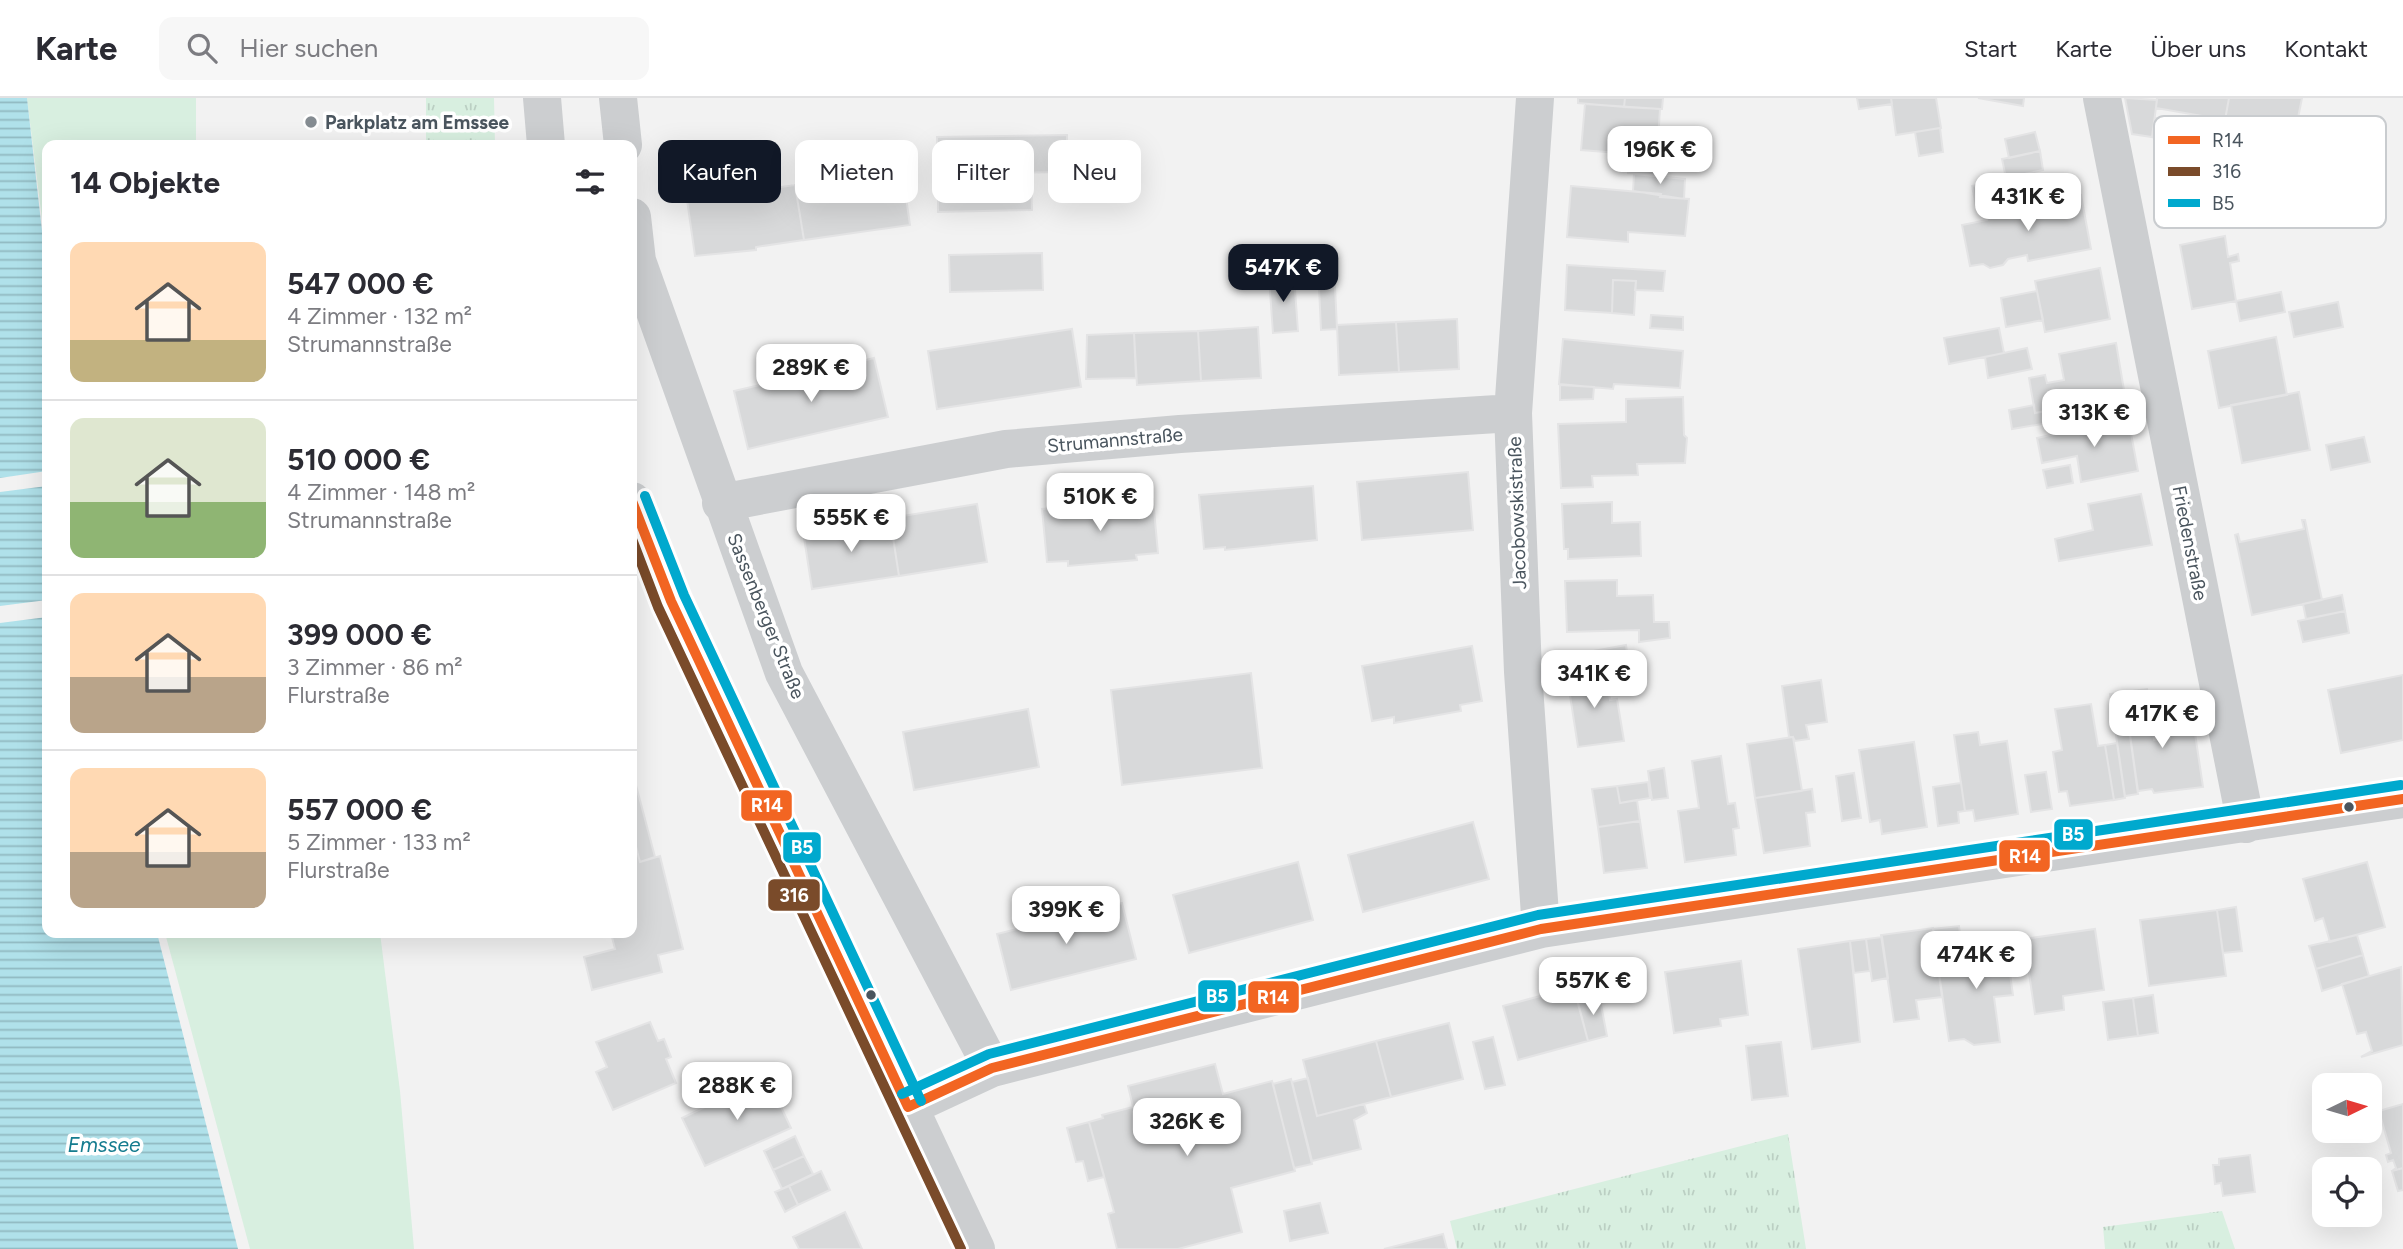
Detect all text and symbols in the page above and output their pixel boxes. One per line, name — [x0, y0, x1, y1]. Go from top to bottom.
search box — [159, 17, 649, 80]
text: Karte — [35, 29, 117, 68]
icon: search — [183, 29, 221, 67]
text: Hier suchen — [239, 32, 378, 64]
text: Start — [1964, 34, 2017, 63]
text: Karte — [2055, 34, 2112, 63]
text: Über uns — [2150, 34, 2246, 63]
text: Kontakt — [2284, 34, 2368, 63]
place label: Parkplatz am Emssee — [325, 111, 509, 134]
marker: Parkplatz am Emssee — [303, 114, 319, 130]
legend — [2154, 116, 2386, 228]
pin: 196K € — [1603, 126, 1717, 186]
text: R14 — [2212, 129, 2244, 152]
text: 196K € — [1623, 135, 1697, 163]
chip: Kaufen — [658, 140, 781, 203]
chip: Mieten — [795, 140, 918, 203]
chip: Filter — [932, 140, 1034, 203]
chip: Neu — [1048, 140, 1141, 203]
text: 316 — [2212, 160, 2241, 183]
icon: filters — [571, 163, 609, 201]
text: 14 Objekte — [70, 164, 220, 201]
pin: 431K € — [1971, 174, 2085, 233]
text: 431K € — [1991, 182, 2065, 210]
text: B5 — [2212, 192, 2235, 215]
pin: 547K € — [1226, 244, 1340, 304]
text: 547K € — [1244, 253, 1322, 281]
text: 547 000 € — [287, 265, 434, 302]
icon: home — [126, 270, 210, 354]
text: 4 Zimmer · 132 m² — [287, 302, 472, 330]
text: Strumannstraße — [287, 330, 452, 358]
pin: 289K € — [754, 344, 868, 404]
text: 289K € — [772, 353, 850, 381]
pin: 313K € — [2037, 390, 2151, 449]
text: 313K € — [2058, 398, 2130, 426]
street label: Strumannstraße — [1046, 423, 1184, 457]
street label: Jacobowskistraße — [1503, 436, 1531, 590]
text: 510 000 € — [287, 441, 430, 478]
icon: home — [126, 446, 210, 530]
pin: 510K € — [1043, 474, 1157, 533]
text: 4 Zimmer · 148 m² — [287, 478, 475, 506]
text: 510K € — [1063, 482, 1137, 510]
street label: Friedenstraße — [2168, 484, 2212, 602]
pin: 555K € — [794, 494, 908, 554]
text: 555K € — [813, 503, 889, 531]
text: Strumannstraße — [287, 506, 452, 534]
street label: Sassenberger Straße — [722, 530, 810, 702]
text: 399 000 € — [287, 616, 432, 653]
icon: home — [126, 621, 210, 705]
pin: 341K € — [1537, 650, 1651, 710]
text: 3 Zimmer · 86 m² — [287, 653, 463, 681]
text: 341K € — [1557, 659, 1631, 687]
text: Flurstraße — [287, 681, 390, 709]
pin: 417K € — [2105, 690, 2219, 750]
text: 417K € — [2125, 699, 2199, 727]
line badge: R14 — [740, 789, 793, 822]
text: 557 000 € — [287, 791, 432, 828]
text: R14 — [751, 794, 783, 817]
icon: home — [126, 796, 210, 880]
unlabelled marker — [2342, 800, 2356, 814]
line badge: B5 — [2053, 818, 2094, 851]
text: B5 — [2062, 823, 2084, 846]
text: 5 Zimmer · 133 m² — [287, 828, 471, 856]
line badge: B5 — [782, 831, 822, 864]
text: B5 — [791, 836, 813, 859]
line badge: R14 — [1998, 839, 2051, 873]
text: R14 — [2009, 845, 2041, 868]
text: Flurstraße — [287, 856, 390, 884]
line badge: 316 — [767, 878, 821, 912]
text: 316 — [779, 884, 809, 907]
pin: 399K € — [1009, 886, 1123, 946]
text: 399K € — [1028, 895, 1104, 923]
pin: 474K € — [1919, 932, 2033, 991]
text: 474K € — [1937, 940, 2015, 968]
pin: 557K € — [1536, 958, 1650, 1017]
text: 557K € — [1555, 966, 1631, 994]
line badge: B5 — [1197, 979, 1237, 1013]
line badge: R14 — [1247, 980, 1300, 1014]
text: B5 — [1206, 985, 1228, 1008]
text: R14 — [1257, 986, 1289, 1009]
unlabelled marker — [864, 988, 878, 1002]
pin: 288K € — [680, 1062, 794, 1122]
text: 288K € — [698, 1071, 776, 1099]
north arrow — [2312, 1073, 2382, 1143]
map controls — [2312, 1073, 2382, 1227]
pin: 326K € — [1130, 1098, 1244, 1158]
text: 326K € — [1149, 1107, 1225, 1135]
water label: Emssee — [68, 1132, 141, 1157]
button: locate — [2312, 1157, 2382, 1227]

